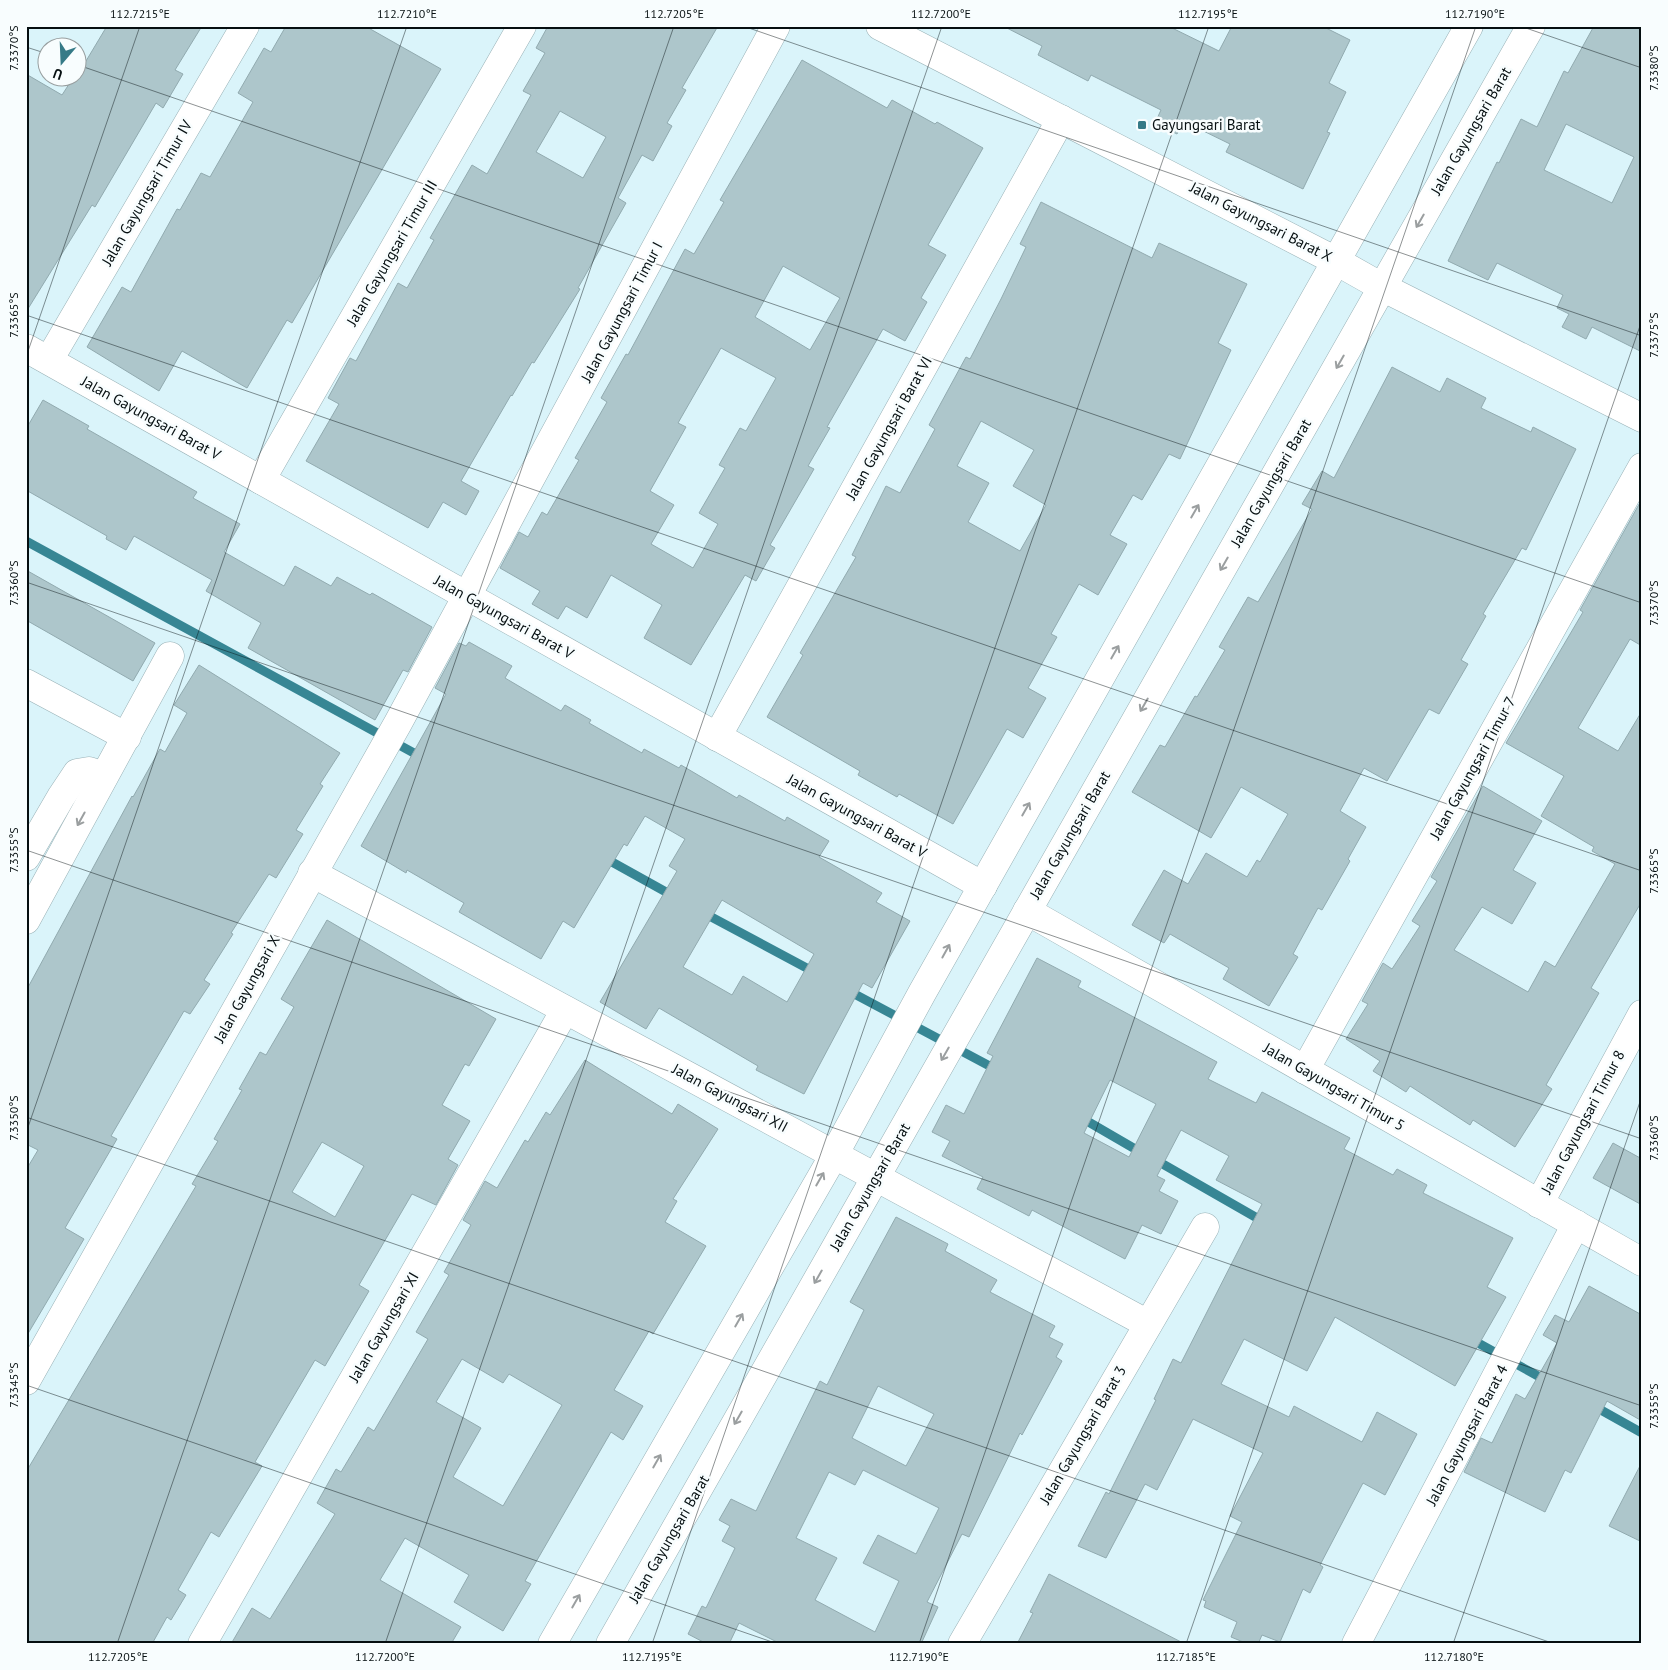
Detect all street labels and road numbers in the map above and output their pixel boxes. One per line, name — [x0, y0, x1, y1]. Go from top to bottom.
street label: Jalan Gayungsari Barat — [1426, 63, 1515, 199]
street label: Jalan Gayungsari Timur IV — [97, 116, 196, 270]
street label: Jalan Gayungsari Timur III — [342, 177, 441, 330]
street label: Jalan Gayungsari Barat X — [1186, 177, 1336, 266]
street label: Jalan Gayungsari Timur I — [576, 238, 667, 386]
street label: Jalan Gayungsari Barat VI — [841, 353, 936, 504]
street label: Jalan Gayungsari Barat V — [77, 371, 225, 464]
street label: Jalan Gayungsari Barat — [1226, 415, 1315, 551]
street label: Jalan Gayungsari Barat V — [430, 570, 578, 663]
street label: Jalan Gayungsari Timur 7 — [1425, 693, 1520, 843]
street label: Jalan Gayungsari Barat — [1025, 767, 1114, 903]
street label: Jalan Gayungsari Barat V — [783, 769, 931, 862]
street label: Jalan Gayungsari X — [209, 932, 284, 1046]
street label: Jalan Gayungsari Timur 5 — [1259, 1038, 1408, 1135]
street label: Jalan Gayungsari Timur 8 — [1536, 1047, 1629, 1198]
street label: Jalan Gayungsari XII — [668, 1059, 791, 1136]
street label: Jalan Gayungsari Barat — [825, 1119, 914, 1255]
street label: Jalan Gayungsari XI — [344, 1268, 423, 1386]
street label: Jalan Gayungsari Barat 4 — [1421, 1361, 1512, 1509]
street label: Jalan Gayungsari Barat 3 — [1035, 1362, 1130, 1508]
street label: Jalan Gayungsari Barat — [624, 1471, 713, 1607]

